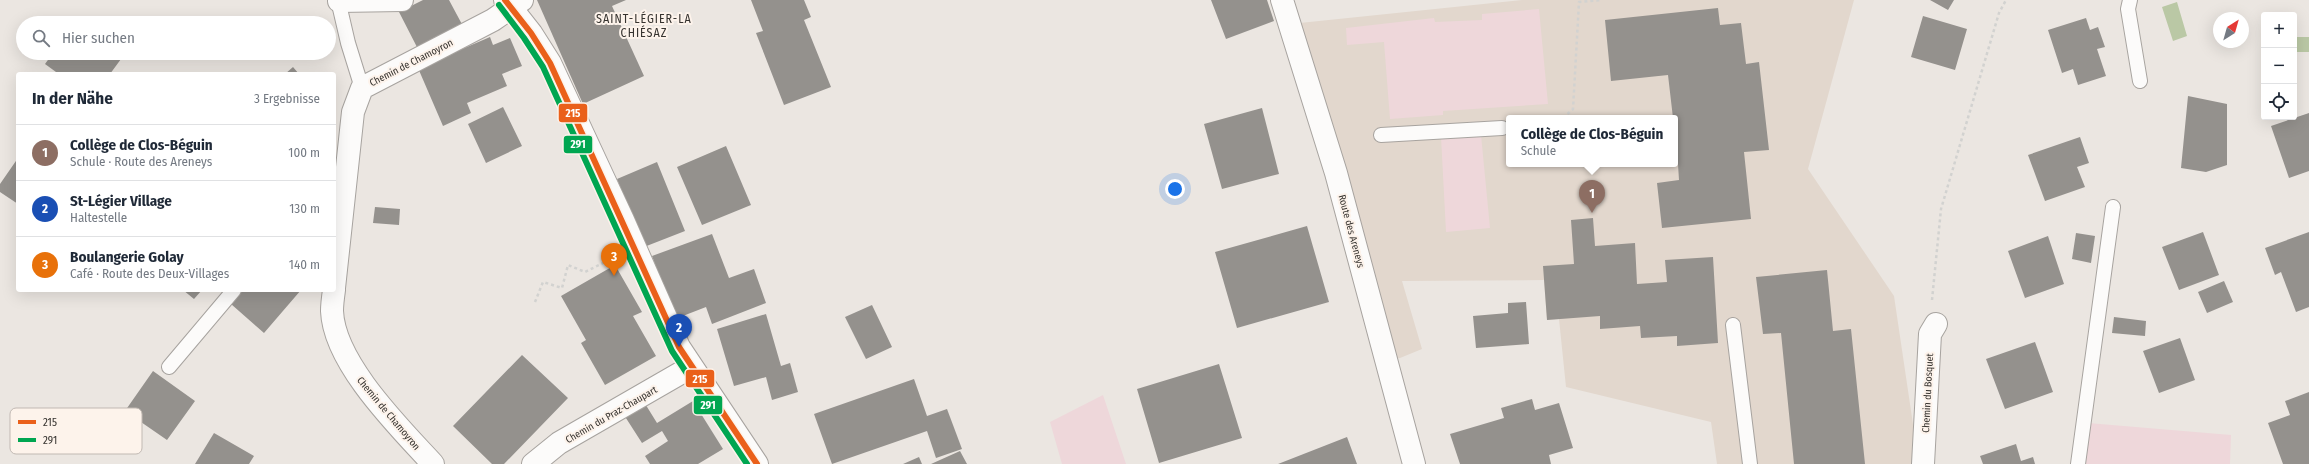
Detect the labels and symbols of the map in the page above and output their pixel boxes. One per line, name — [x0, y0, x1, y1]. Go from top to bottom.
district label: SAINT-LÉGIER-LA CHIÉSAZ — [596, 11, 692, 40]
north arrow — [2213, 12, 2249, 48]
street label: Chemin de Chamoyron — [368, 37, 455, 89]
line badge: 215 — [558, 103, 588, 123]
text: 215 — [565, 107, 581, 120]
line badge: 291 — [563, 135, 593, 154]
text: 291 — [569, 138, 586, 151]
your location — [1165, 179, 1185, 199]
pin: 1 — [1579, 180, 1605, 213]
street label: Route des Areneys — [1335, 193, 1367, 269]
pin: 3 — [601, 243, 627, 276]
pin: 2 — [666, 314, 692, 347]
street label: Chemin du Bosquet — [1920, 352, 1936, 433]
line badge: 215 — [685, 369, 715, 388]
text: 215 — [692, 373, 708, 386]
street label: Chemin de Chamoyron — [354, 375, 422, 453]
street label: Chemin du Praz-Chaupart — [564, 383, 660, 446]
line badge: 291 — [693, 395, 723, 415]
text: 291 — [699, 399, 716, 412]
legend — [10, 408, 142, 454]
text: 215 — [43, 416, 57, 429]
text: 291 — [43, 434, 57, 447]

